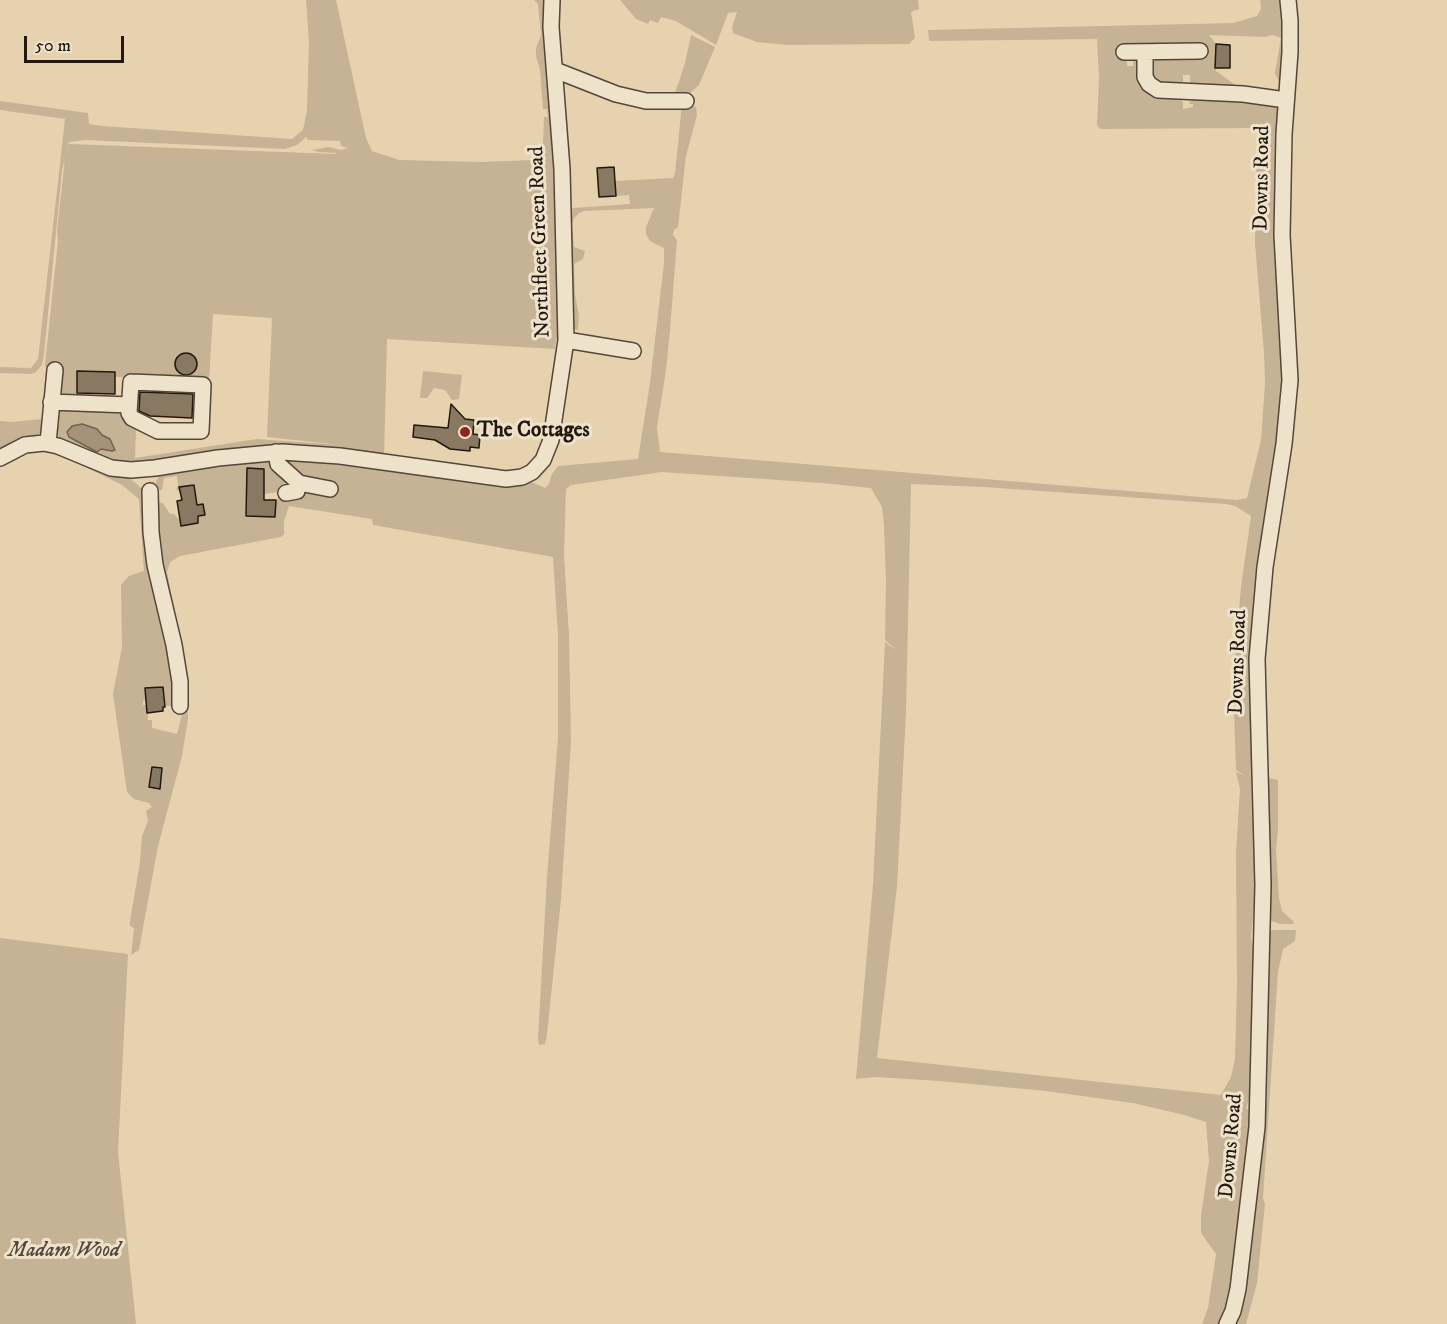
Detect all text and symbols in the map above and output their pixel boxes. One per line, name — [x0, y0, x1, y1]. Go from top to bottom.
scale bar — [27, 24, 128, 62]
text: 50 m — [35, 35, 71, 57]
street label: Downs Road — [1249, 125, 1277, 231]
street label: Northfleet Green Road — [525, 146, 557, 338]
place label: The Cottages — [477, 419, 590, 445]
marker: The Cottages — [458, 425, 472, 439]
street label: Downs Road — [1225, 609, 1253, 715]
street label: Downs Road — [1215, 1092, 1249, 1200]
park label: Madam Wood — [8, 1239, 120, 1265]

